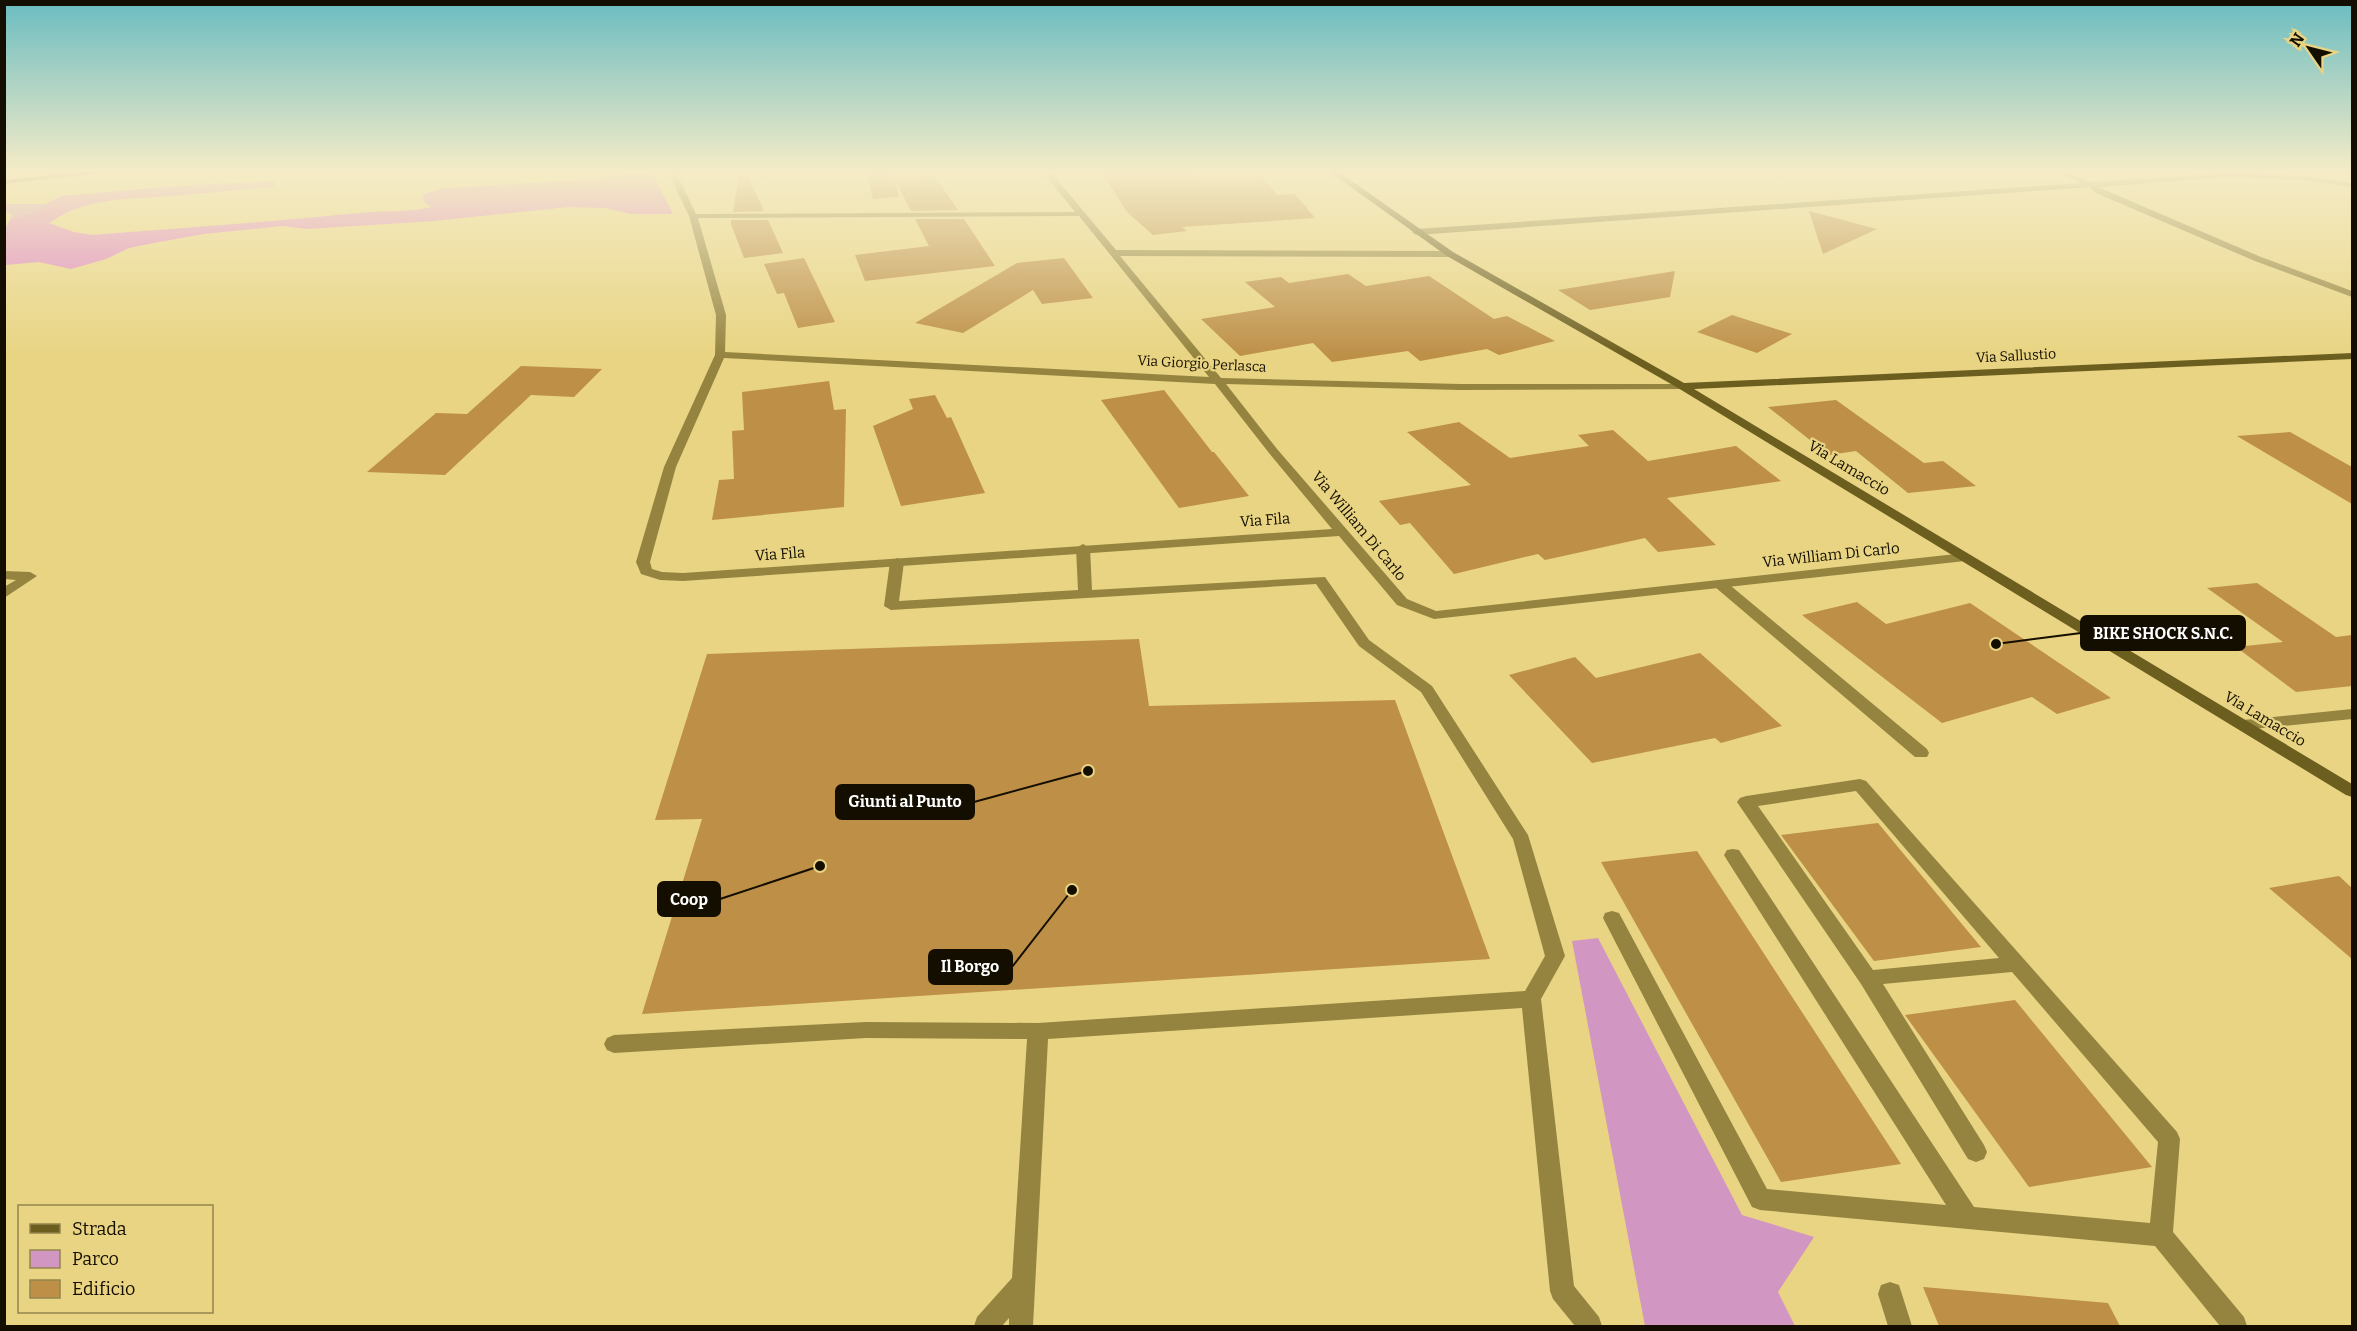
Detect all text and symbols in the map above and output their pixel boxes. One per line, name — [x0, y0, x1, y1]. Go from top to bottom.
north arrow — [2279, 18, 2339, 78]
text: N — [2286, 29, 2308, 50]
street label: Via Sallustio — [1976, 345, 2056, 367]
street label: Via Giorgio Perlasca — [1137, 352, 1267, 376]
street label: Via Lamaccio — [1805, 437, 1893, 499]
street label: Via William Di Carlo — [1308, 467, 1410, 585]
street label: Via Fila — [1239, 509, 1291, 531]
street label: Via William Di Carlo — [1762, 539, 1900, 571]
street label: Via Fila — [754, 543, 806, 565]
callout: BIKE SHOCK S.N.C. — [2081, 616, 2245, 650]
text: BIKE SHOCK S.N.C. — [2093, 624, 2233, 643]
street label: Via Lamaccio — [2221, 688, 2309, 750]
callout: Giunti al Punto — [836, 785, 974, 819]
text: Giunti al Punto — [848, 792, 962, 811]
callout: Coop — [658, 882, 720, 916]
text: Coop — [670, 890, 708, 909]
callout: Il Borgo — [929, 950, 1012, 984]
text: Il Borgo — [941, 957, 999, 976]
legend — [18, 1205, 213, 1313]
text: Strada — [72, 1218, 127, 1240]
text: Parco — [72, 1248, 119, 1270]
text: Edificio — [72, 1278, 135, 1300]

